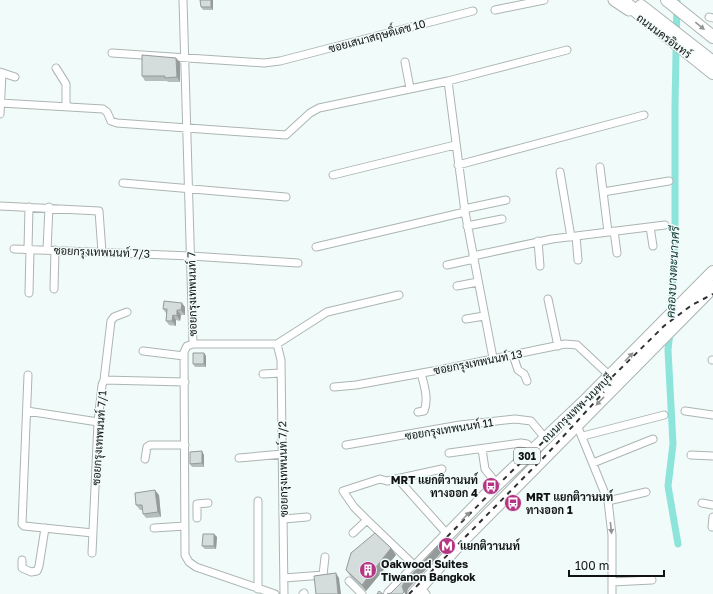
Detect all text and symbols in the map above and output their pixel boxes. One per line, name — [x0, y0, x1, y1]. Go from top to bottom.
street label: ถนนนครอินทร์ — [634, 10, 695, 60]
street label: ซอยเสนาสฤษดิ์เดช 10 — [326, 12, 427, 56]
one-way arrow — [694, 22, 705, 30]
water label: คลองบางตะนาวศรี — [663, 224, 682, 318]
street label: ซอยกรุงเทพนนท์ 7/3 — [54, 242, 150, 263]
street label: ซอยกรุงเทพนนท์ 7 — [183, 251, 202, 336]
street label: ซอยกรุงเทพนนท์ 13 — [432, 346, 524, 379]
one-way arrow — [624, 352, 633, 361]
street label: ถนนกรุงเทพ-นนทบุรี — [538, 370, 617, 447]
street label: ซอยกรุงเทพนนท์ 7/1 — [88, 390, 111, 486]
one-way arrow — [595, 396, 605, 406]
street label: ซอยกรุงเทพนนท์ 11 — [404, 414, 495, 445]
street label: ซอยกรุงเทพนนท์ 7/2 — [274, 421, 293, 517]
road number: 301 — [514, 448, 540, 464]
place label: MRT แยกติวานนท์ ทางออก 4 — [391, 472, 479, 499]
bus stop icon: MRT แยกติวานนท์ ทางออก 4 — [481, 476, 501, 496]
place label: MRT แยกติวานนท์ ทางออก 1 — [526, 489, 614, 516]
bus stop icon: MRT แยกติวานนท์ ทางออก 1 — [503, 493, 523, 513]
one-way arrow — [461, 511, 471, 521]
one-way arrow — [608, 522, 614, 534]
metro station icon: แยกติวานนท์ — [437, 536, 457, 556]
place label: แยกติวานนท์ — [460, 538, 521, 552]
scale bar — [569, 552, 664, 578]
place label: Oakwood Suites Tiwanon Bangkok — [381, 557, 476, 583]
text: 100 m — [575, 558, 609, 573]
building icon: Oakwood Suites Tiwanon Bangkok — [358, 560, 378, 580]

